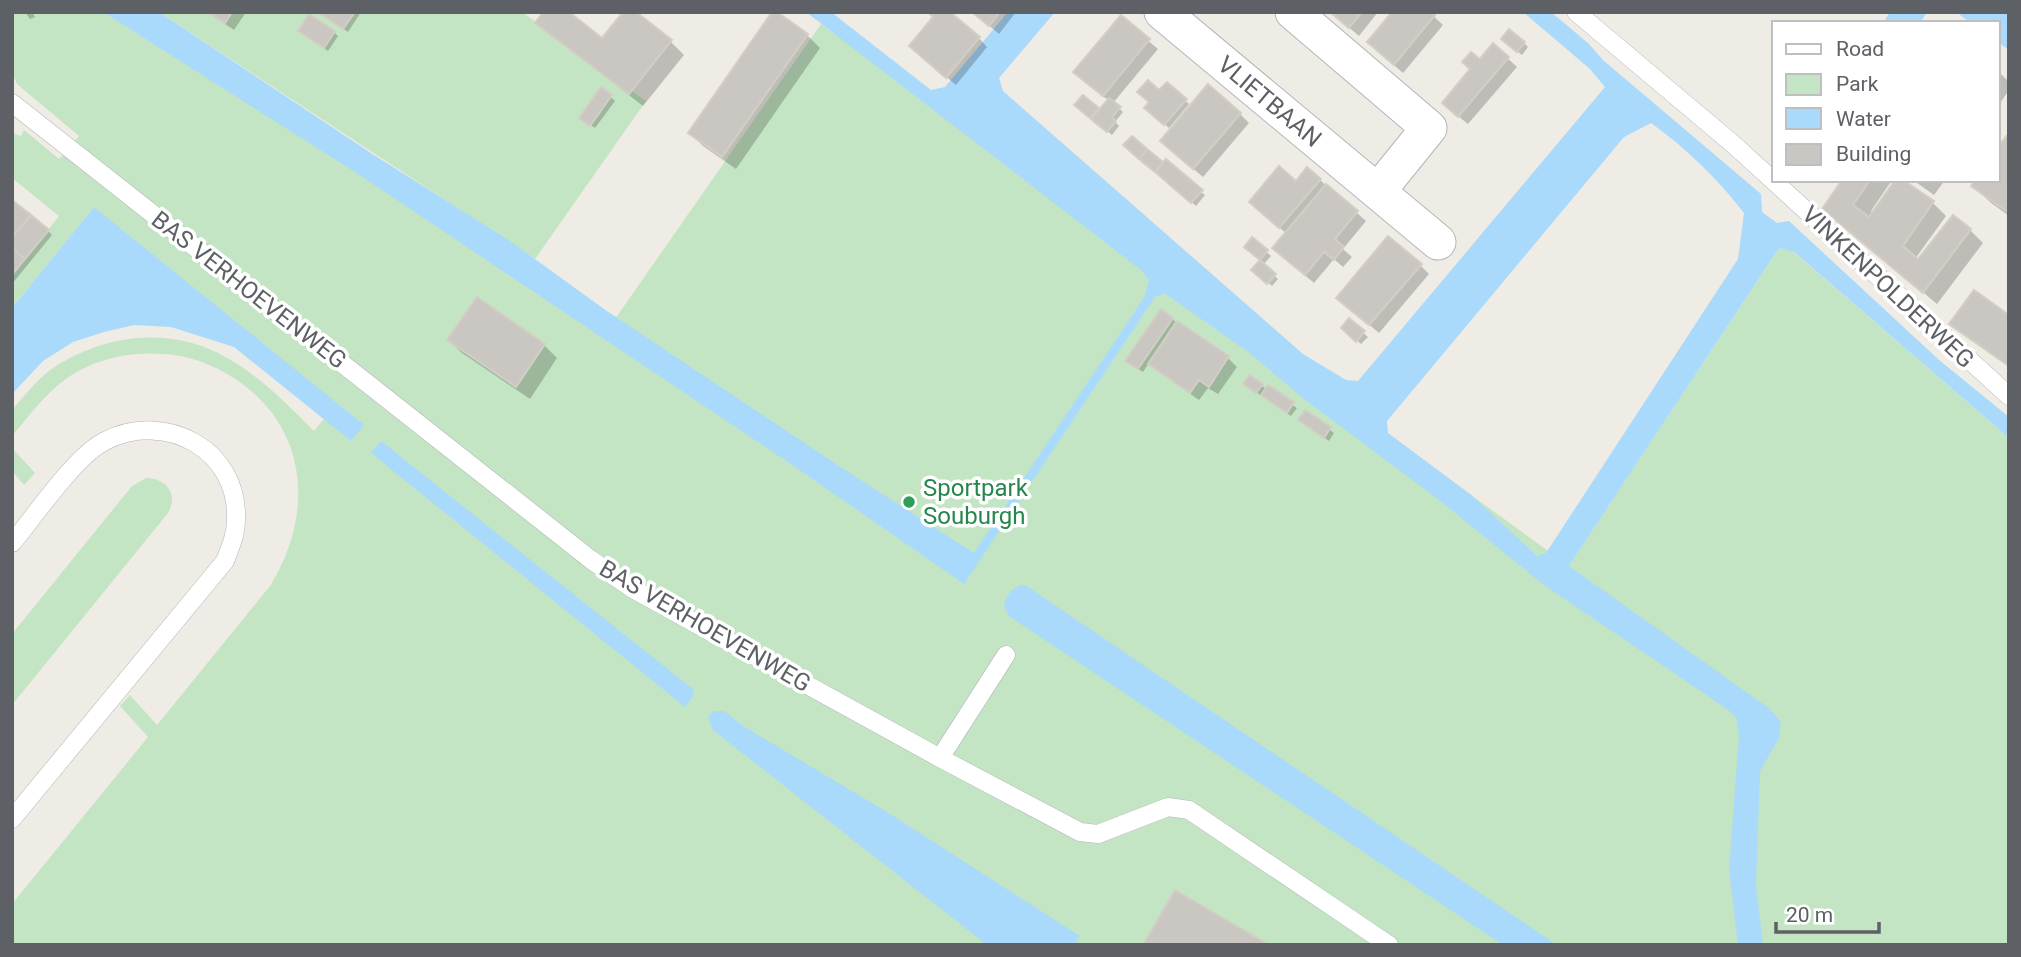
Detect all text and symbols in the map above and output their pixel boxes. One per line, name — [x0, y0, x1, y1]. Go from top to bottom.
legend — [1772, 21, 2000, 182]
text: Road — [1836, 37, 1884, 61]
street label: VLIETBAAN — [1212, 50, 1327, 153]
text: Park — [1836, 72, 1879, 96]
text: Water — [1836, 107, 1891, 131]
text: Building — [1836, 142, 1911, 166]
street label: VINKENPOLDERWEG — [1796, 200, 1980, 374]
street label: BAS VERHOEVENWEG — [146, 205, 352, 375]
place label: Sportpark Souburgh — [923, 474, 1029, 530]
marker: Sportpark Souburgh — [901, 494, 917, 510]
street label: BAS VERHOEVENWEG — [594, 554, 816, 698]
scale bar — [1776, 890, 1879, 934]
text: 20 m — [1786, 903, 1833, 927]

